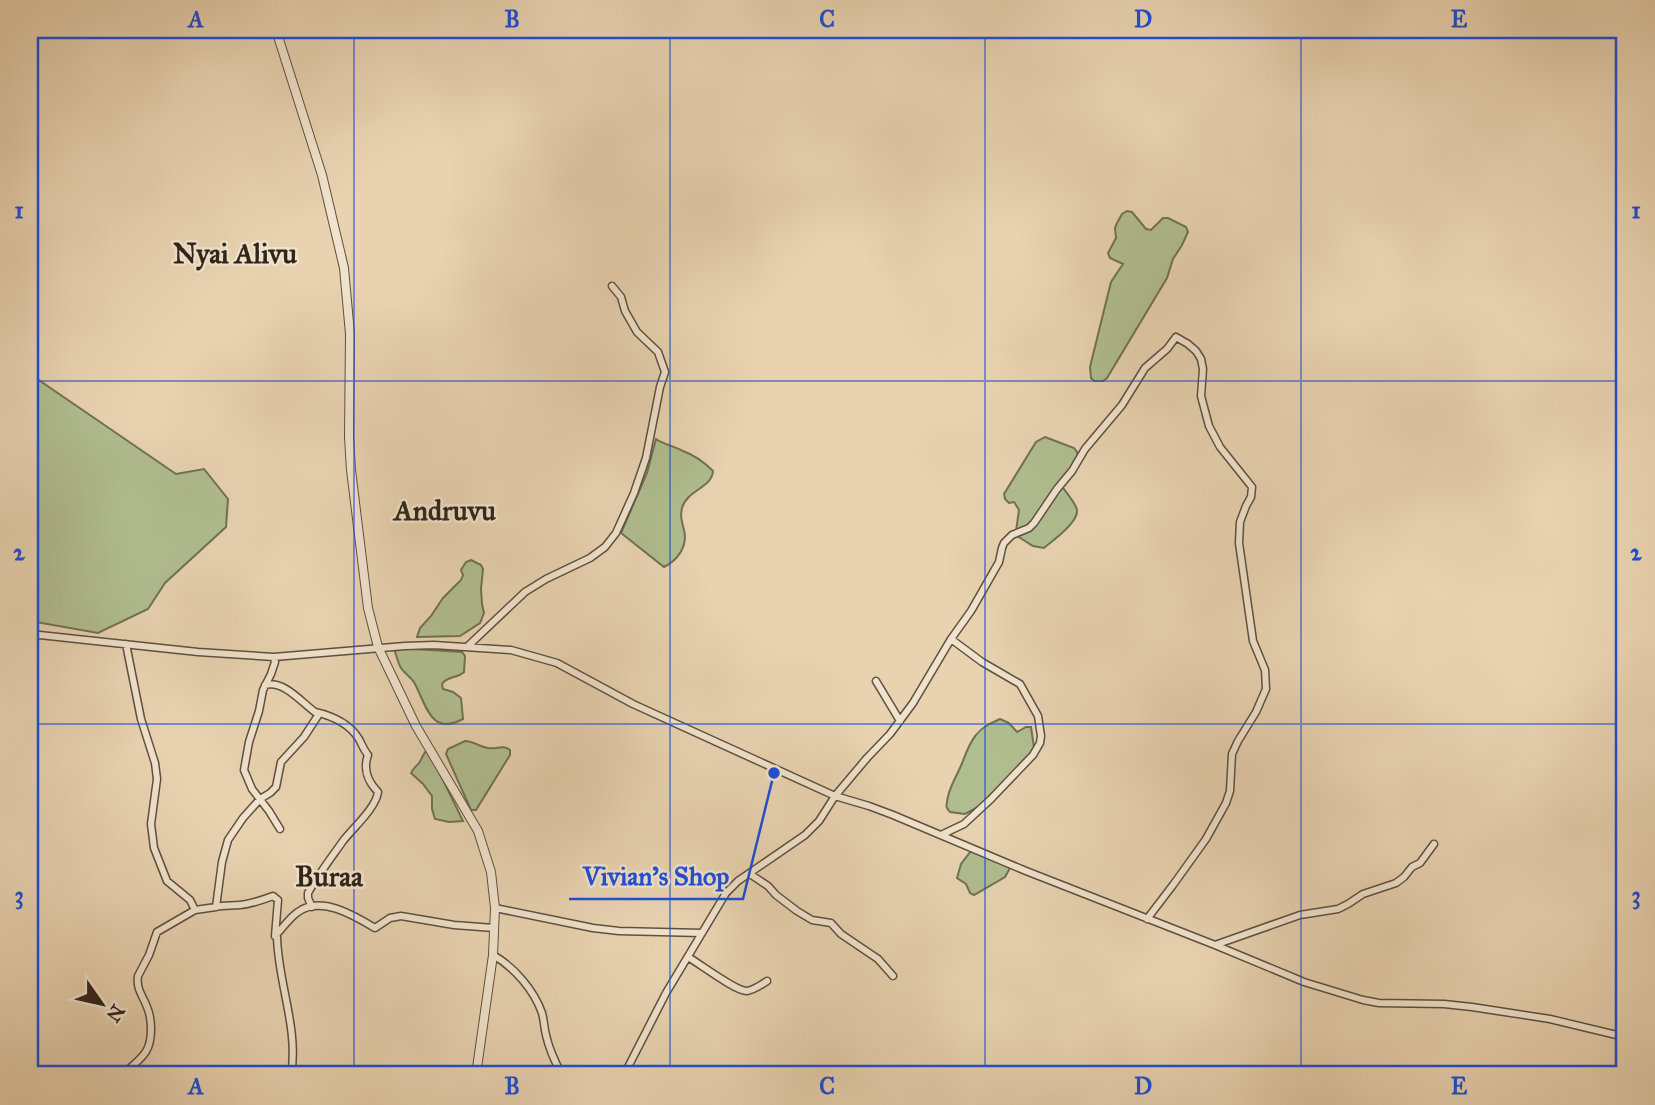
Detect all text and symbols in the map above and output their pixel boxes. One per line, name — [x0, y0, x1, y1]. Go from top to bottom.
text: A — [186, 5, 204, 33]
text: B — [504, 5, 520, 33]
text: C — [819, 5, 835, 33]
text: D — [1134, 5, 1152, 33]
text: E — [1451, 5, 1468, 33]
text: 1 — [14, 196, 24, 224]
text: 1 — [1631, 196, 1641, 224]
district label: Nyai Alivu — [173, 236, 297, 271]
district label: Andruvu — [392, 493, 496, 528]
text: 2 — [13, 538, 25, 566]
text: 2 — [1630, 538, 1642, 566]
callout: Vivian's Shop — [569, 852, 743, 899]
district label: Buraa — [295, 859, 364, 894]
text: Vivian's Shop — [582, 860, 729, 892]
text: 3 — [14, 881, 24, 910]
text: 3 — [1631, 881, 1641, 910]
north arrow — [66, 968, 136, 1038]
text: N — [102, 1000, 130, 1026]
text: A — [186, 1072, 204, 1100]
text: B — [504, 1072, 520, 1100]
text: C — [819, 1072, 835, 1100]
text: D — [1134, 1072, 1152, 1100]
text: E — [1451, 1072, 1468, 1100]

